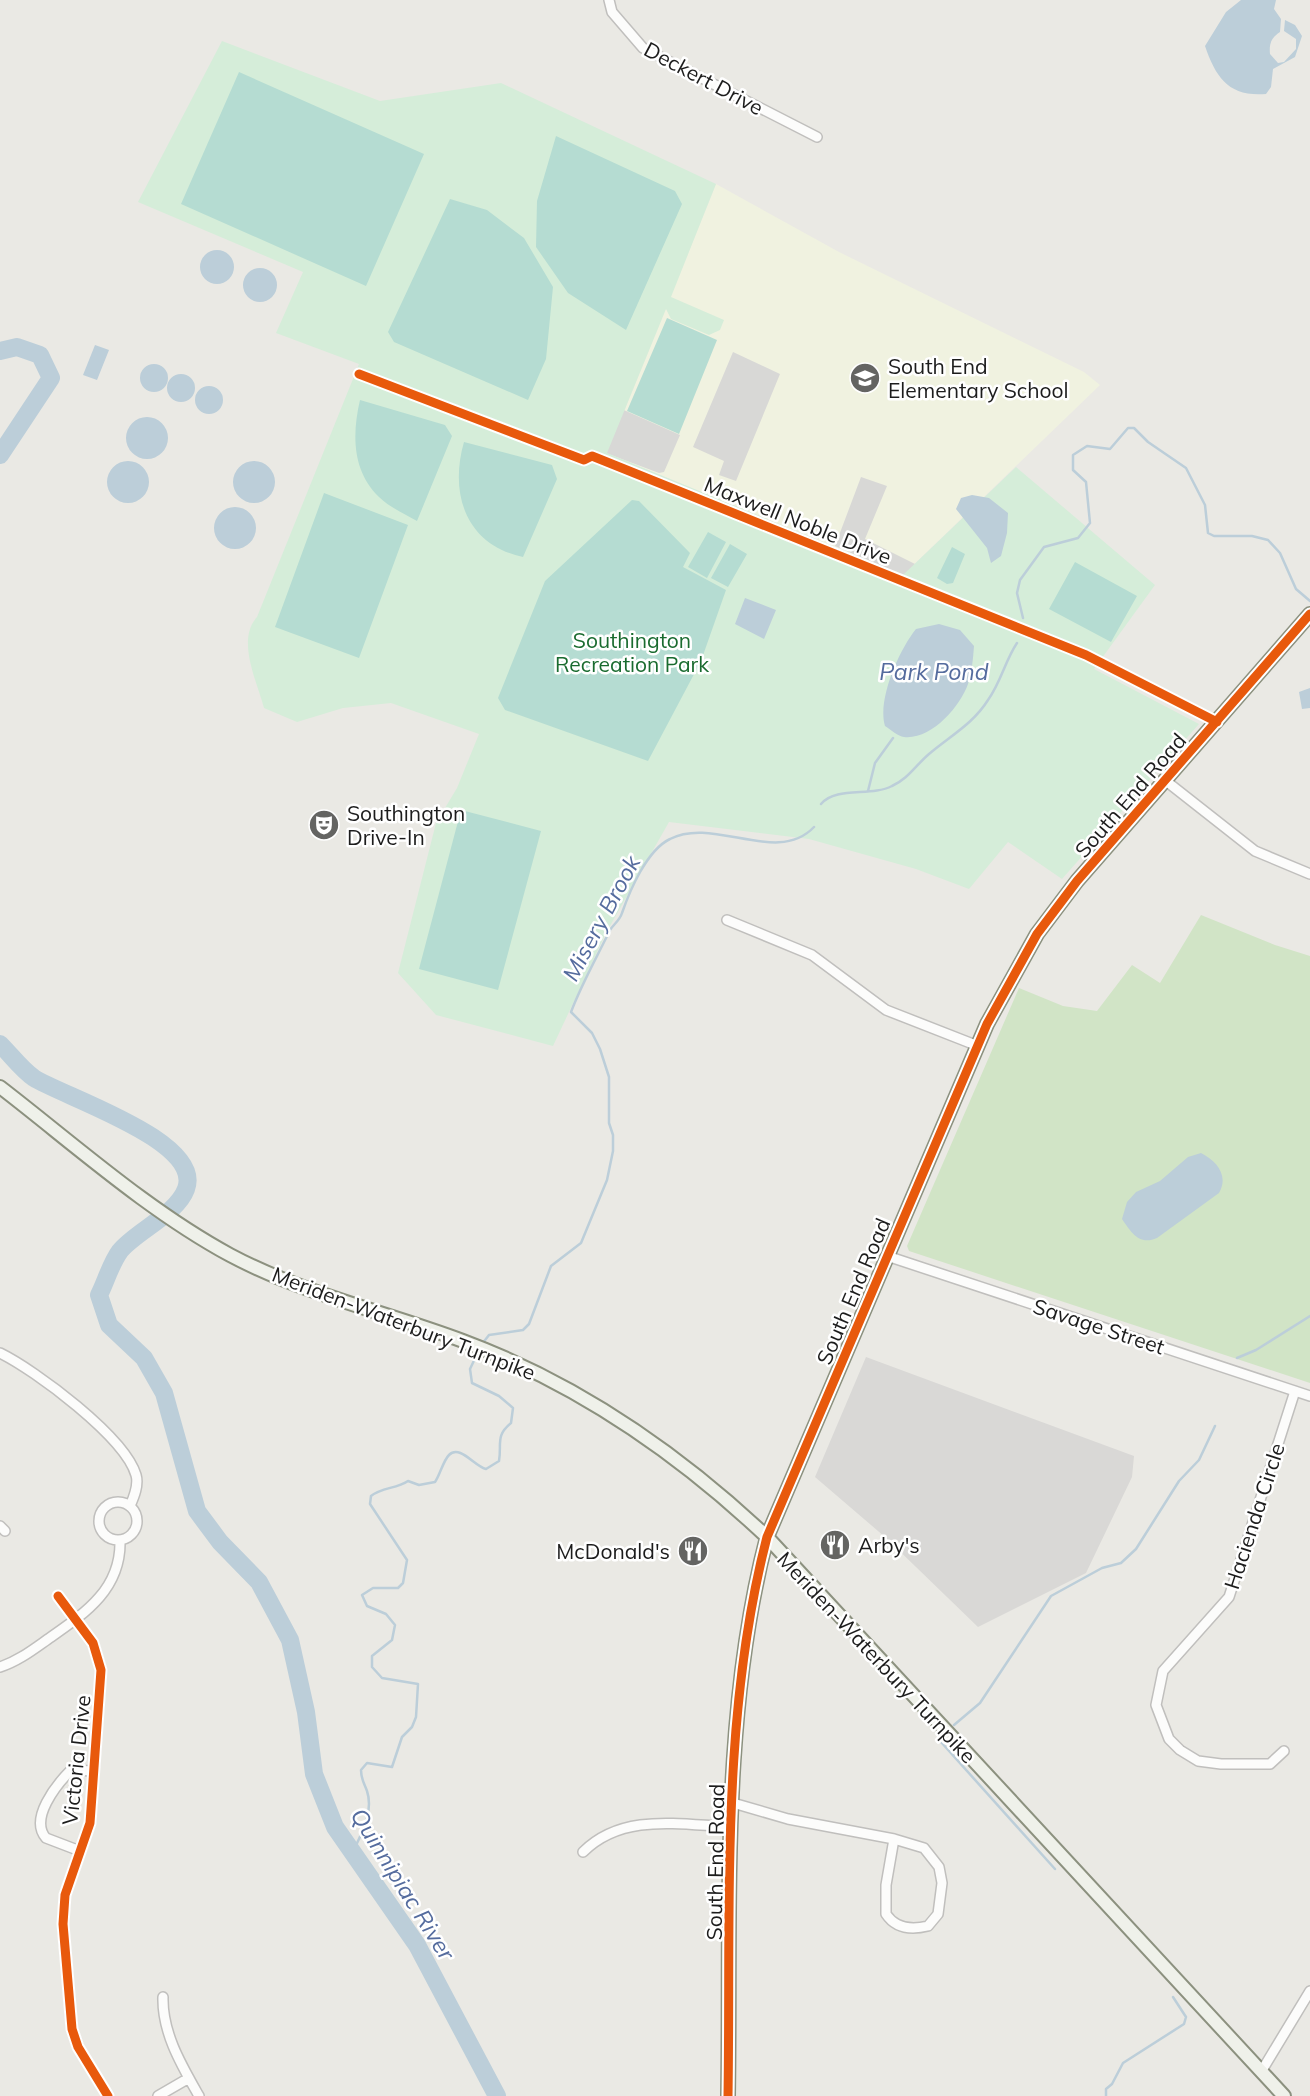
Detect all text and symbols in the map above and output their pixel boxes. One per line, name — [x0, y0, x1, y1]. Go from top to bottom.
street label: Deckert Drive — [640, 36, 768, 120]
place label: South End Elementary School — [888, 353, 1069, 403]
school or university icon: South End Elementary School — [848, 361, 882, 395]
street label: Maxwell Noble Drive — [701, 471, 895, 569]
park label: Southington Recreation Park — [555, 627, 709, 677]
water label: Park Pond — [879, 657, 989, 686]
street label: South End Road — [1069, 727, 1191, 863]
place label: Southington Drive-In — [347, 800, 465, 850]
theatre icon: Southington Drive-In — [307, 808, 341, 842]
water label: Misery Brook — [556, 849, 647, 986]
street label: South End Road — [810, 1214, 896, 1368]
street label: Meriden-Waterbury Turnpike — [269, 1261, 539, 1385]
street label: Savage Street — [1030, 1293, 1168, 1359]
street label: Hacienda Circle — [1218, 1440, 1290, 1592]
restaurant icon: Arby's — [818, 1528, 852, 1562]
place label: Arby's — [858, 1532, 920, 1558]
restaurant icon: McDonald's — [676, 1534, 710, 1568]
place label: McDonald's — [556, 1538, 670, 1564]
street label: Meriden-Waterbury Turnpike — [772, 1546, 982, 1768]
street label: Victoria Drive — [56, 1694, 96, 1826]
street label: South End Road — [701, 1784, 729, 1940]
water label: Quinnipiac River — [345, 1803, 462, 1967]

